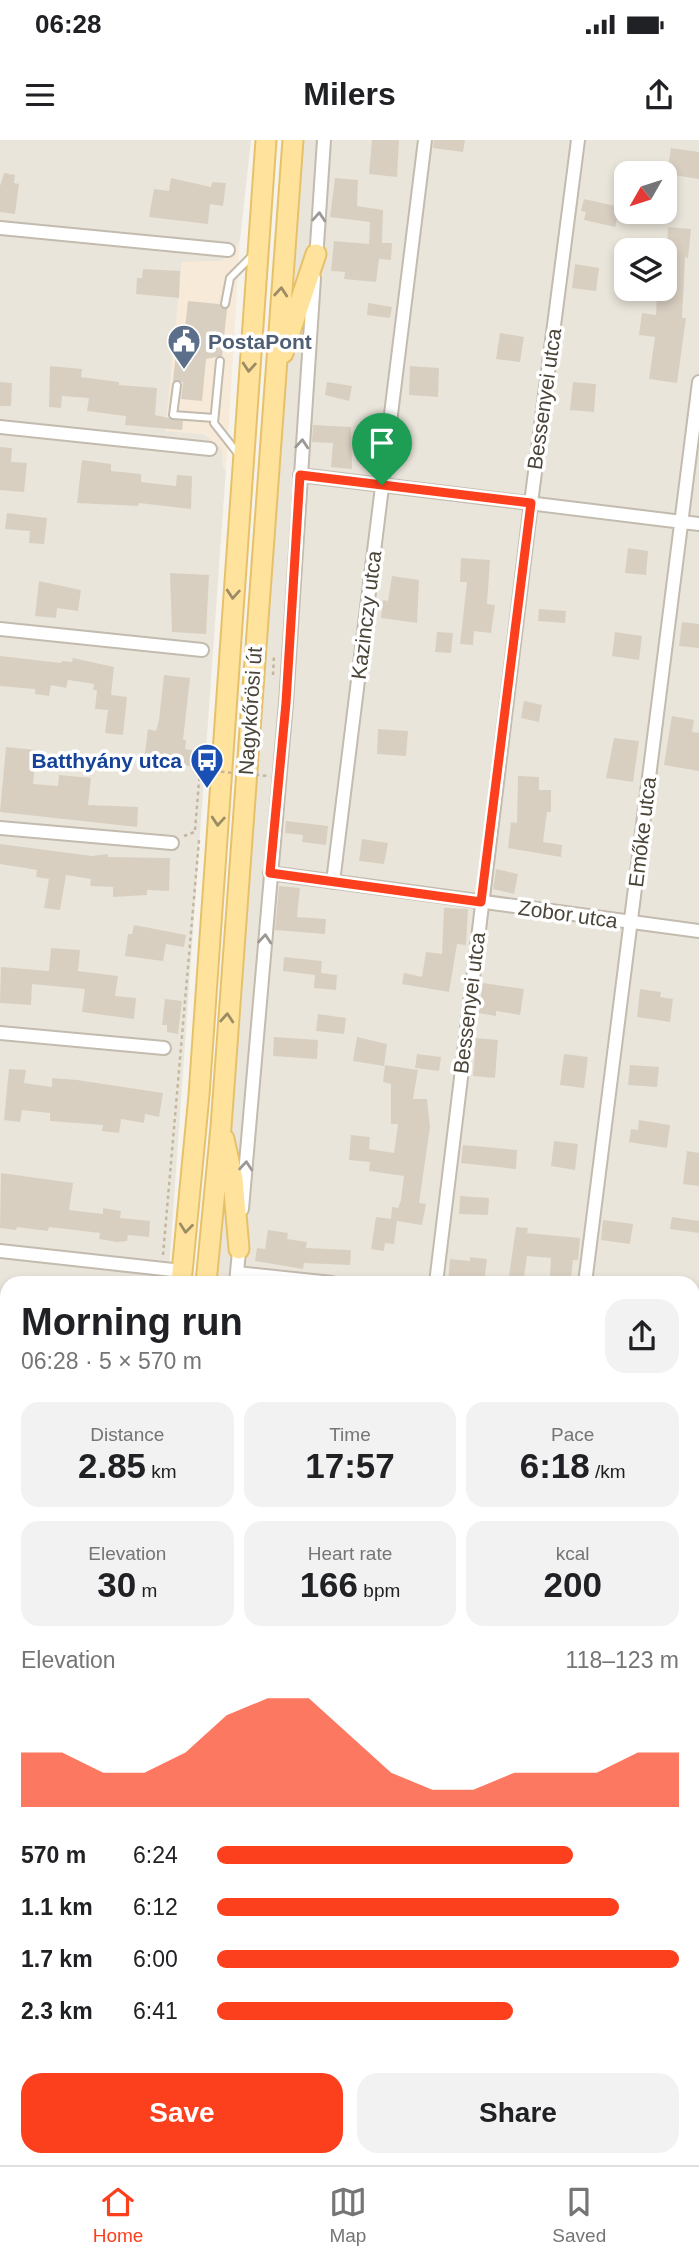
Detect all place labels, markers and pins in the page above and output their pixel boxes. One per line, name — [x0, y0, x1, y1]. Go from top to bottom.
public building icon: PostaPont — [165, 322, 203, 371]
place label: PostaPont — [208, 330, 312, 353]
pin — [352, 413, 412, 485]
bus stop icon: Batthyány utca — [188, 741, 226, 790]
place label: Batthyány utca — [31, 749, 182, 772]

